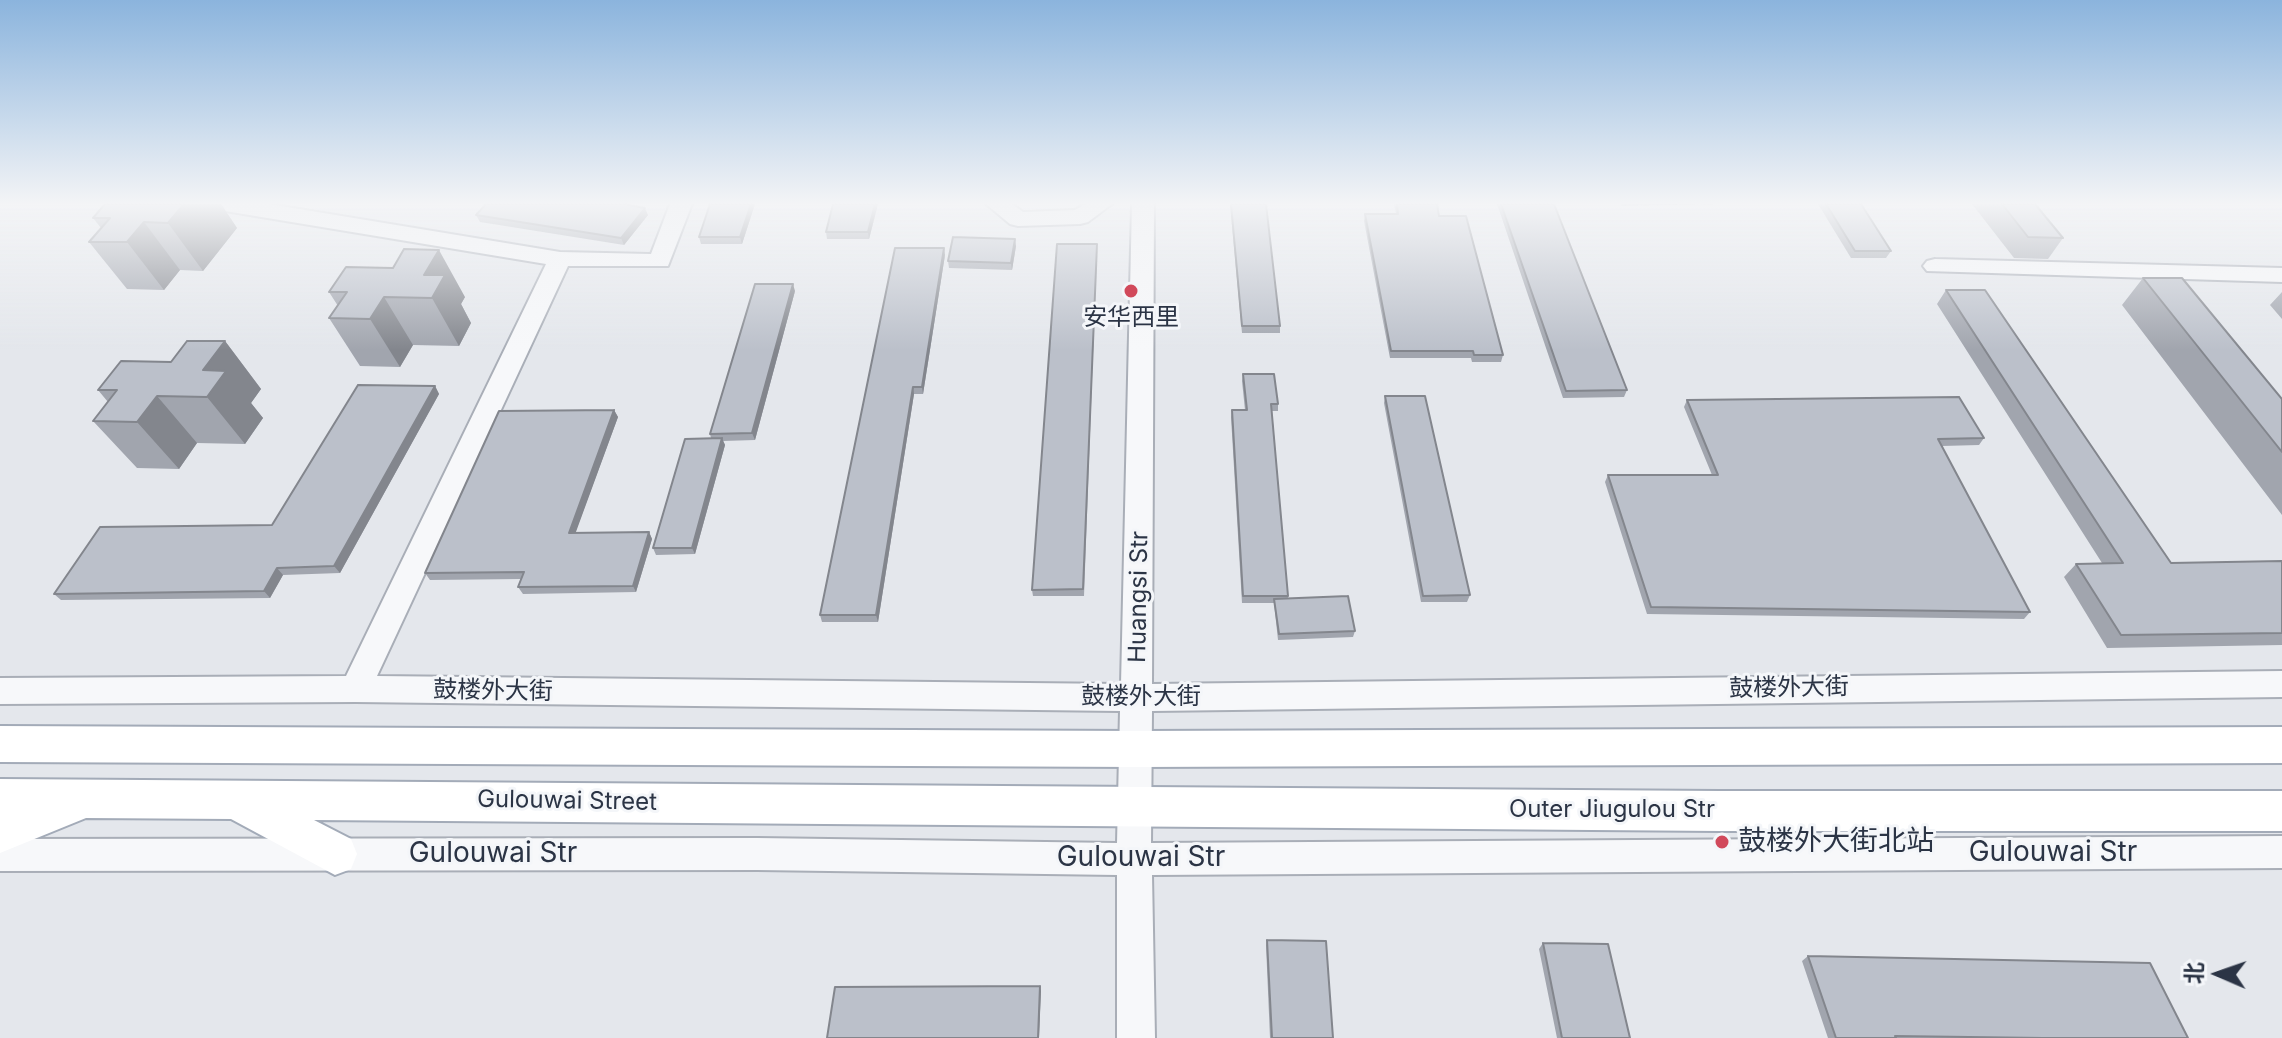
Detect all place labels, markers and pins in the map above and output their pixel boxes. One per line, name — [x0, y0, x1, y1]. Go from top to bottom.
marker: 安华西里 — [1122, 282, 1140, 300]
place label: 安华西里 — [1083, 304, 1179, 332]
place label: 鼓楼外大街北站 — [1738, 825, 1934, 859]
marker: 鼓楼外大街北站 — [1713, 833, 1731, 851]

